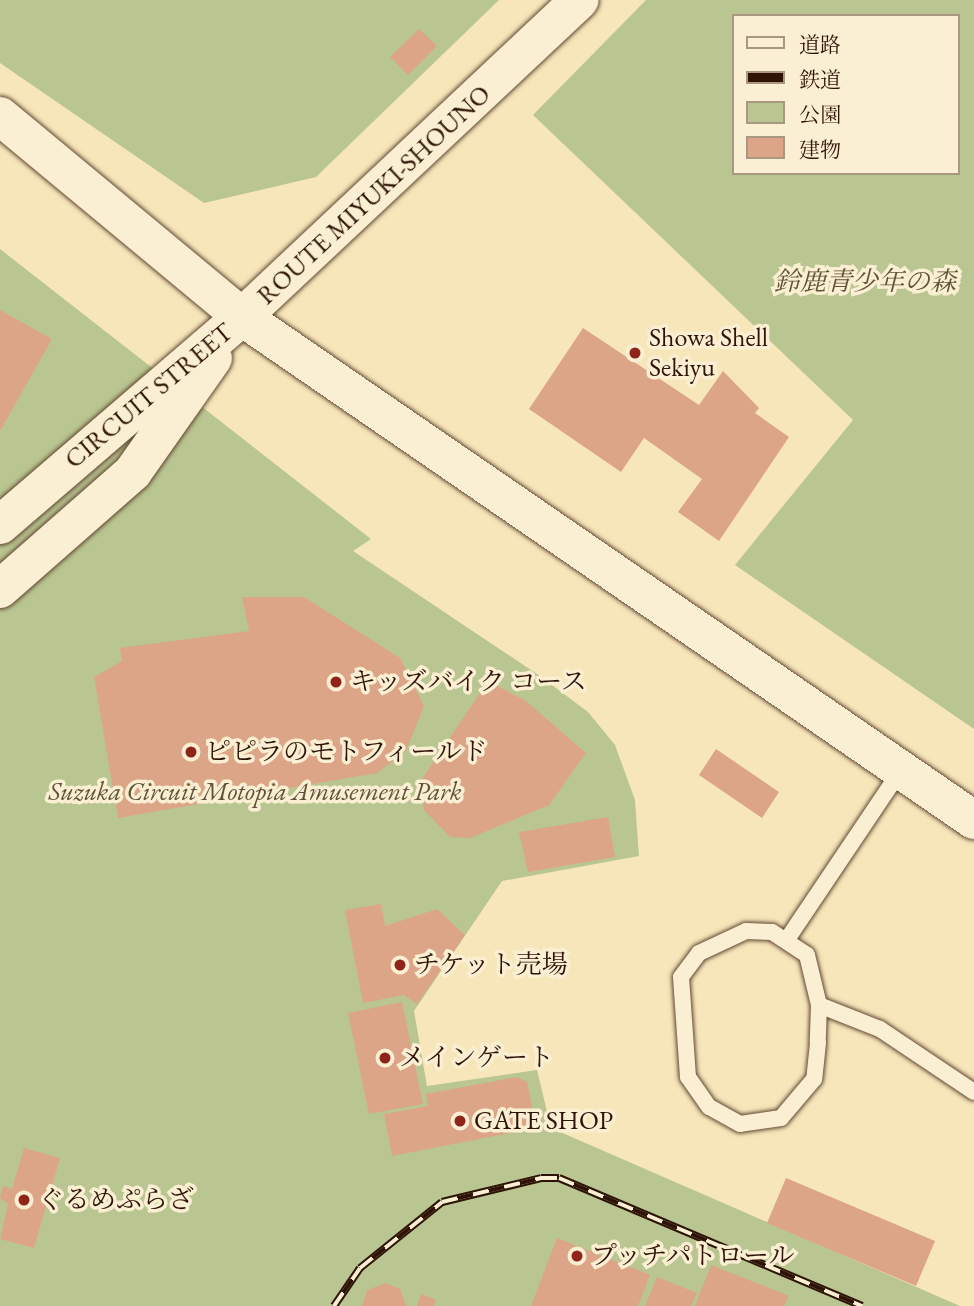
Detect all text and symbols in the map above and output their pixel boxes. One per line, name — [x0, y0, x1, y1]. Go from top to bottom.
legend — [732, 14, 960, 175]
text: 道路 — [799, 31, 841, 58]
text: 鉄道 — [799, 66, 841, 93]
street label: ROUTE MIYUKI-SHOUNO — [251, 79, 497, 311]
text: 公園 — [799, 101, 841, 128]
text: 建物 — [799, 136, 841, 163]
park label: 鈴鹿青少年の森 — [774, 266, 956, 298]
street label: CIRCUIT STREET — [59, 317, 239, 475]
place label: Showa Shell Sekiyu — [649, 322, 768, 384]
marker: Showa Shell Sekiyu — [627, 345, 643, 361]
place label: キッズバイク コース — [350, 666, 589, 698]
marker: キッズバイク コース — [328, 674, 344, 690]
place label: ピピラのモトフィールド — [205, 736, 491, 768]
marker: ピピラのモトフィールド — [183, 744, 199, 760]
park label: Suzuka Circuit Motopia Amusement Park — [48, 776, 462, 808]
place label: チケット売場 — [414, 949, 570, 981]
marker: チケット売場 — [392, 957, 408, 973]
place label: メインゲート — [399, 1042, 555, 1074]
marker: メインゲート — [377, 1050, 393, 1066]
place label: GATE SHOP — [474, 1105, 613, 1137]
marker: GATE SHOP — [452, 1113, 468, 1129]
place label: ぐるめぷらざ — [38, 1184, 194, 1216]
marker: ぐるめぷらざ — [16, 1192, 32, 1208]
place label: プッチパトロール — [591, 1240, 799, 1272]
marker: プッチパトロール — [569, 1248, 585, 1264]

